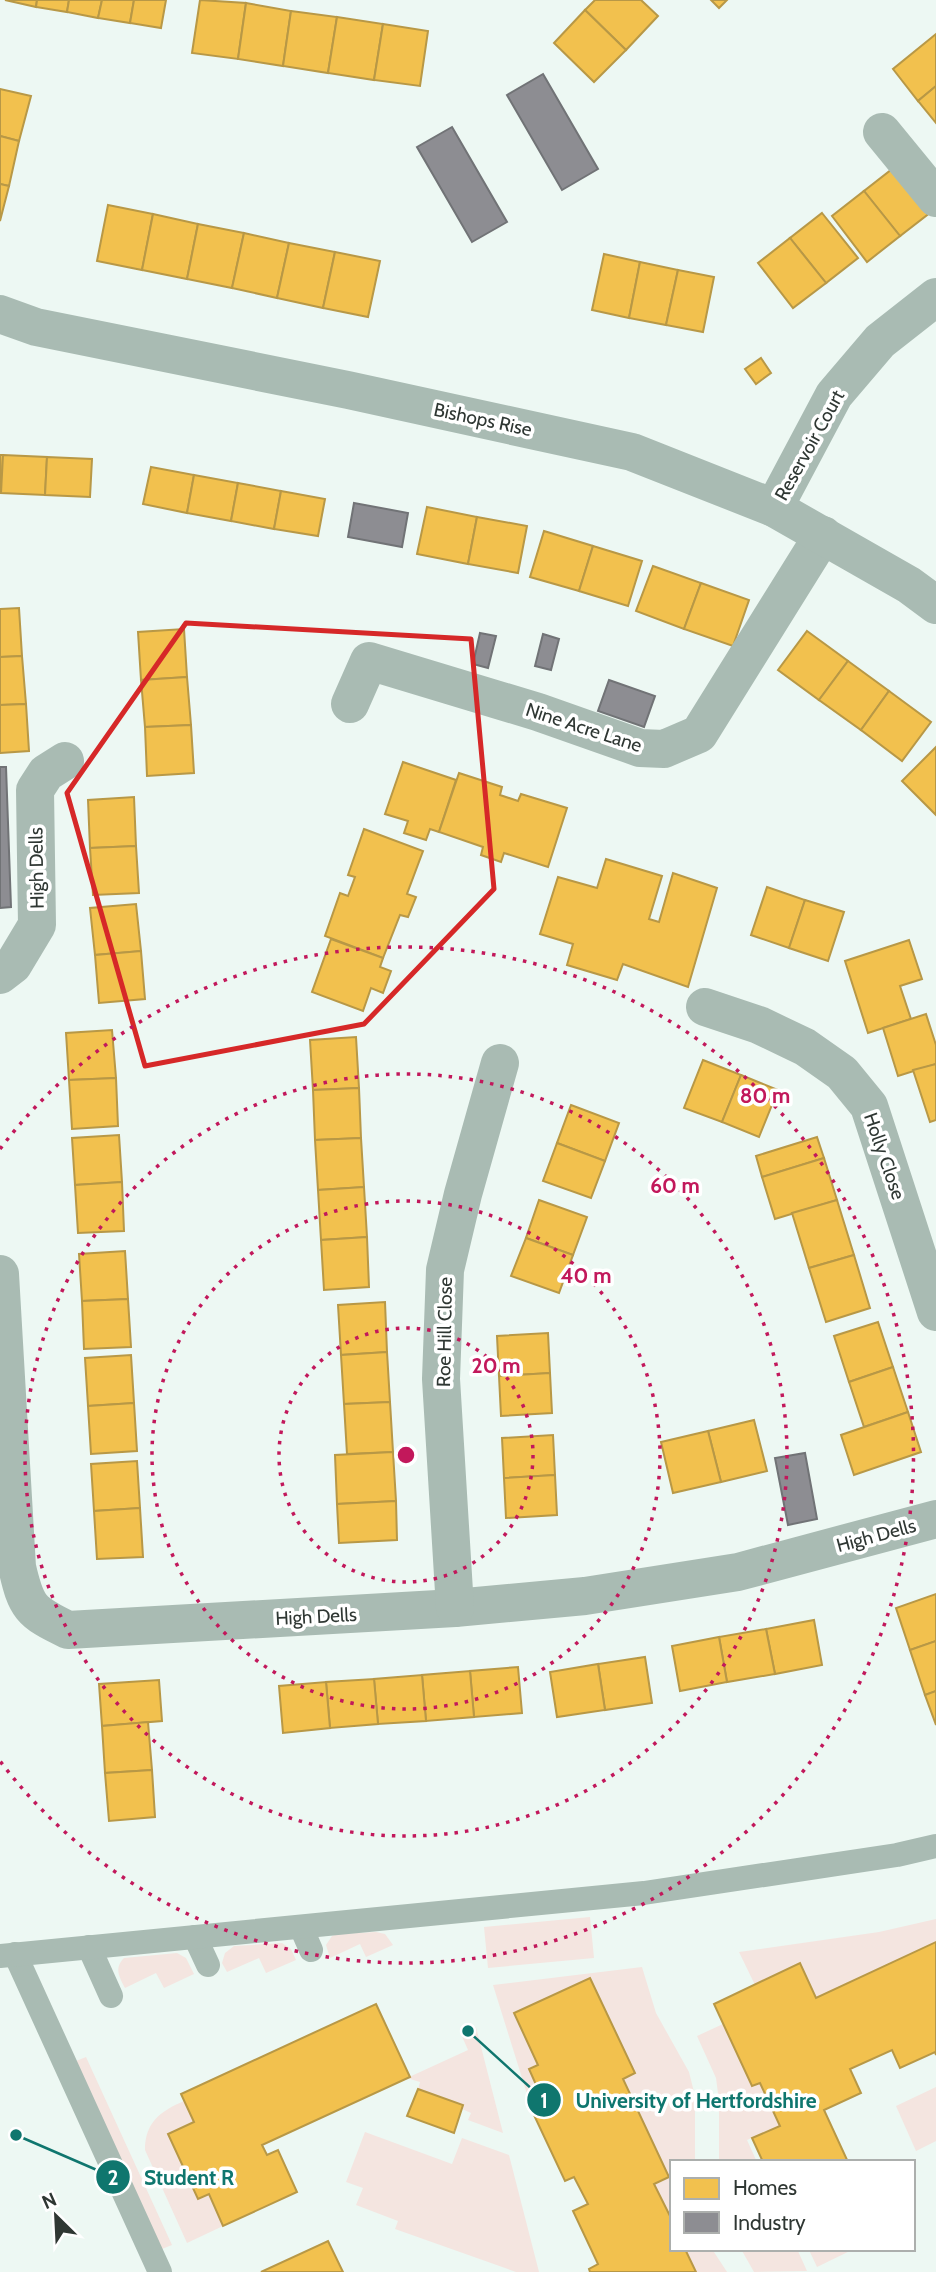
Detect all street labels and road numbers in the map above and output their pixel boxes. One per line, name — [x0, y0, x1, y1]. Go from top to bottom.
street label: Reservoir Court — [770, 386, 850, 504]
street label: Bishops Rise — [432, 398, 534, 441]
street label: Nine Acre Lane — [523, 698, 645, 757]
street label: High Dells — [24, 827, 49, 909]
street label: Holly Close — [859, 1110, 910, 1203]
street label: Roe Hill Close — [432, 1276, 457, 1387]
street label: High Dells — [834, 1514, 919, 1557]
street label: High Dells — [275, 1603, 357, 1630]

